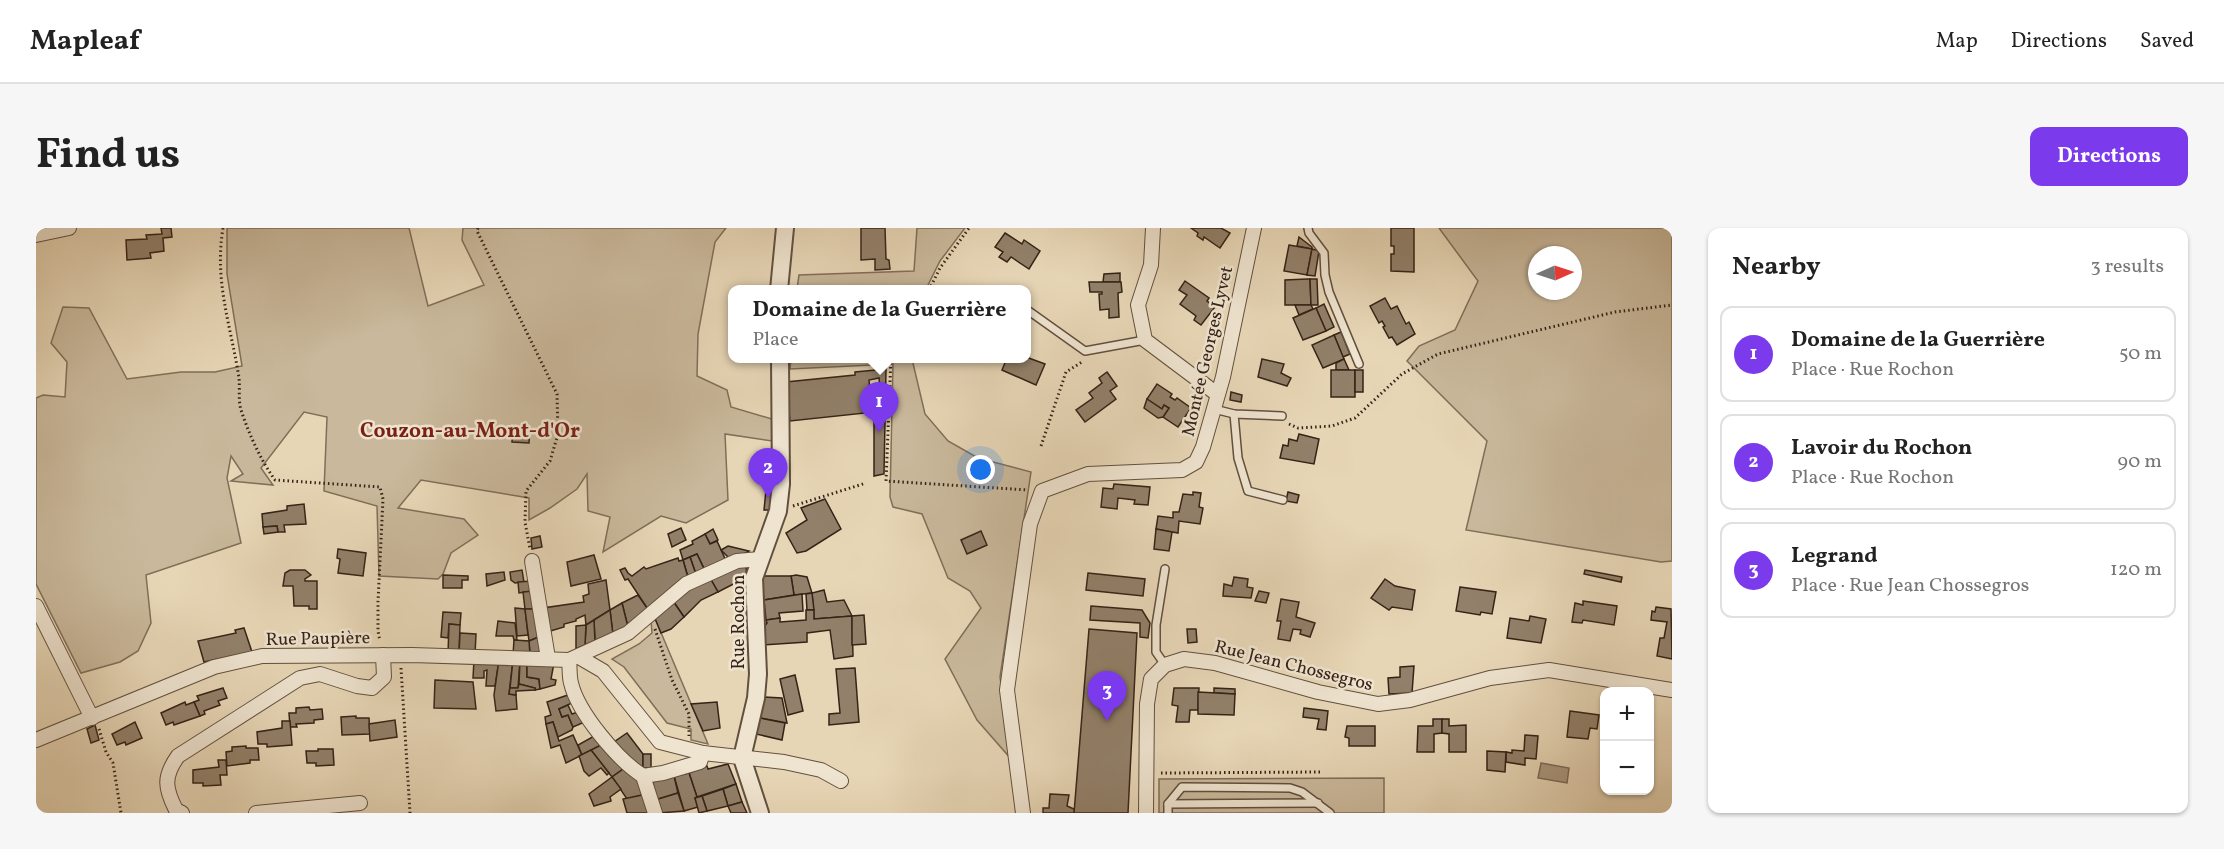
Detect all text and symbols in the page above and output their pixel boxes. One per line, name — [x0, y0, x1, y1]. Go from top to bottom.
text: Mapleaf — [30, 22, 140, 61]
text: Map — [1936, 27, 1978, 56]
text: Directions — [2011, 27, 2107, 56]
text: Saved — [2140, 27, 2194, 56]
text: Find us — [36, 127, 180, 186]
button: Directions — [2030, 127, 2188, 186]
north arrow — [1528, 246, 1582, 300]
text: Nearby — [1732, 249, 1821, 285]
text: 3 results — [2090, 253, 2164, 281]
street label: Montée Georges Lyvet — [1177, 264, 1240, 439]
popup — [728, 285, 1031, 363]
text: Domaine de la Guerrière — [752, 295, 1007, 326]
text: Domaine de la Guerrière — [1791, 325, 2045, 356]
text: Place — [752, 326, 798, 354]
text: 1 — [1749, 340, 1758, 368]
text: 50 m — [2119, 340, 2162, 368]
text: Place · Rue Rochon — [1791, 356, 1954, 384]
pin: 1 — [860, 382, 898, 432]
district label: Couzon-au-Mont-d'Or — [360, 417, 580, 446]
text: Lavoir du Rochon — [1791, 433, 1972, 464]
pin: 2 — [748, 448, 788, 498]
text: 2 — [1748, 448, 1759, 476]
text: 90 m — [2118, 448, 2162, 476]
your location — [966, 455, 995, 484]
text: Place · Rue Rochon — [1791, 464, 1954, 492]
text: Legrand — [1791, 541, 1878, 572]
text: 3 — [1748, 556, 1759, 584]
text: 120 m — [2110, 556, 2162, 584]
text: Place · Rue Jean Chossegros — [1791, 572, 2029, 600]
street label: Rue Rochon — [727, 574, 752, 669]
street label: Rue Paupière — [266, 626, 370, 653]
street label: Rue Jean Chossegros — [1212, 635, 1375, 698]
pin: 3 — [1088, 672, 1126, 721]
map controls — [1600, 687, 1654, 795]
button: + — [1600, 687, 1654, 741]
button: − — [1600, 741, 1654, 795]

